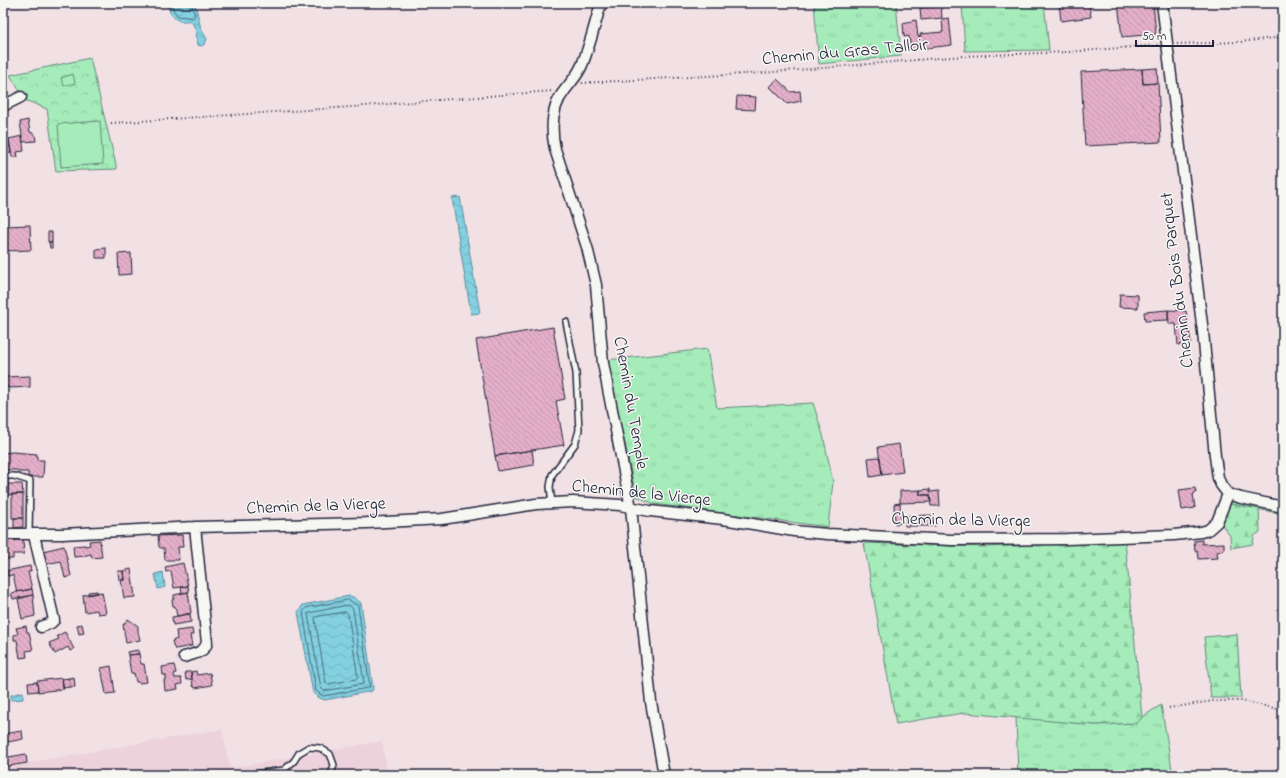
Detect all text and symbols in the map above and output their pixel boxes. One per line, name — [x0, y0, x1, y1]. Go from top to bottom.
scale bar — [1136, 22, 1213, 48]
text: 50 m — [1142, 28, 1166, 46]
street label: Chemin du Gras Talloir — [761, 33, 929, 73]
street label: Chemin du Bois Parquet — [1154, 191, 1202, 369]
street label: Chemin du Temple — [606, 334, 655, 472]
street label: Chemin de la Vierge — [570, 474, 713, 515]
street label: Chemin de la Vierge — [246, 492, 387, 523]
street label: Chemin de la Vierge — [891, 507, 1032, 536]

